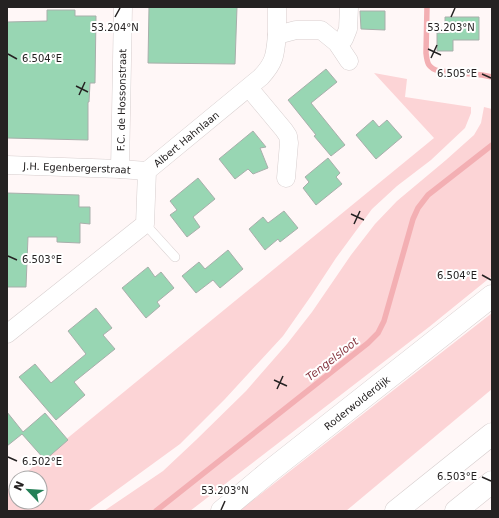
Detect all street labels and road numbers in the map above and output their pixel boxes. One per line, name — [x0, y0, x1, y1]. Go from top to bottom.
street label: F.C. de Hossonstraat — [115, 49, 128, 151]
street label: Albert Hahnlaan — [151, 109, 221, 169]
street label: J.H. Egenbergerstraat — [22, 161, 131, 176]
street label: Roderwolderdijk — [322, 374, 392, 432]

